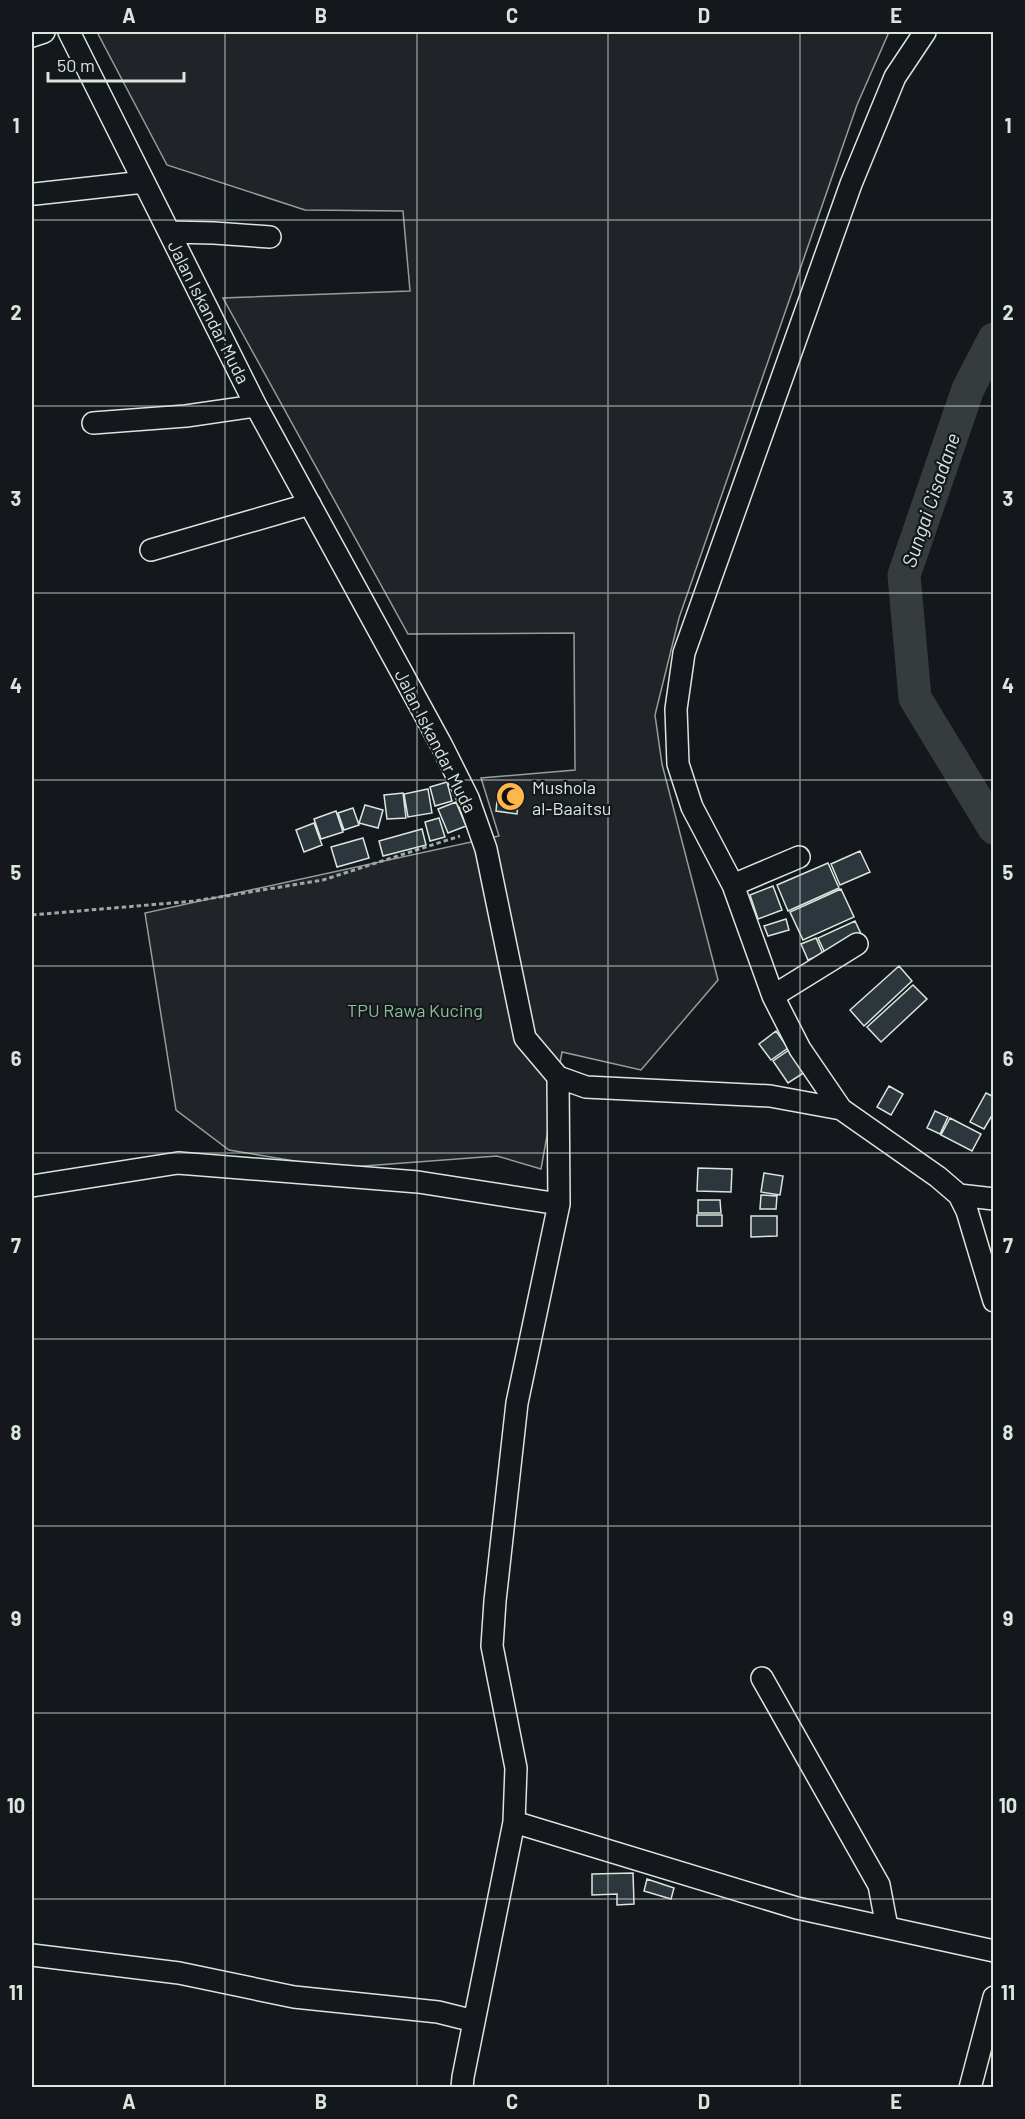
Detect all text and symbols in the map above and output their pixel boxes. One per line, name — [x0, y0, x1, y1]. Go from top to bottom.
text: A — [122, 3, 136, 27]
text: B — [315, 3, 327, 27]
text: C — [506, 3, 518, 27]
text: D — [698, 3, 710, 27]
text: E — [890, 3, 902, 27]
scale bar — [48, 45, 184, 83]
text: 50 m — [57, 54, 95, 76]
text: 1 — [12, 113, 20, 137]
text: 1 — [1004, 113, 1012, 137]
street label: Jalan Iskandar Muda — [163, 237, 255, 387]
text: 2 — [10, 300, 22, 324]
text: 2 — [1002, 300, 1014, 324]
water label: Sungai Cisadane — [896, 430, 964, 570]
text: 3 — [11, 486, 21, 510]
text: 3 — [1003, 486, 1013, 510]
street label: Jalan Iskandar Muda — [390, 666, 482, 816]
text: 4 — [10, 673, 22, 697]
text: 4 — [1002, 673, 1014, 697]
place label: Mushola al-Baaitsu — [532, 776, 611, 819]
mosque icon: Mushola al-Baaitsu — [495, 781, 527, 813]
text: 5 — [11, 860, 22, 884]
text: 5 — [1003, 860, 1014, 884]
park label: TPU Rawa Kucing — [347, 999, 483, 1021]
text: 6 — [11, 1046, 22, 1070]
text: 6 — [1003, 1046, 1014, 1070]
text: 7 — [11, 1233, 21, 1257]
text: 7 — [1003, 1233, 1013, 1257]
text: 8 — [11, 1420, 22, 1444]
text: 8 — [1003, 1420, 1014, 1444]
text: 9 — [11, 1606, 21, 1630]
text: 9 — [1003, 1606, 1013, 1630]
text: 10 — [7, 1793, 25, 1817]
text: 10 — [999, 1793, 1017, 1817]
text: 11 — [9, 1980, 23, 2004]
text: 11 — [1001, 1980, 1015, 2004]
text: A — [122, 2089, 136, 2113]
text: B — [315, 2089, 327, 2113]
text: C — [506, 2089, 518, 2113]
text: D — [698, 2089, 710, 2113]
text: E — [890, 2089, 902, 2113]

